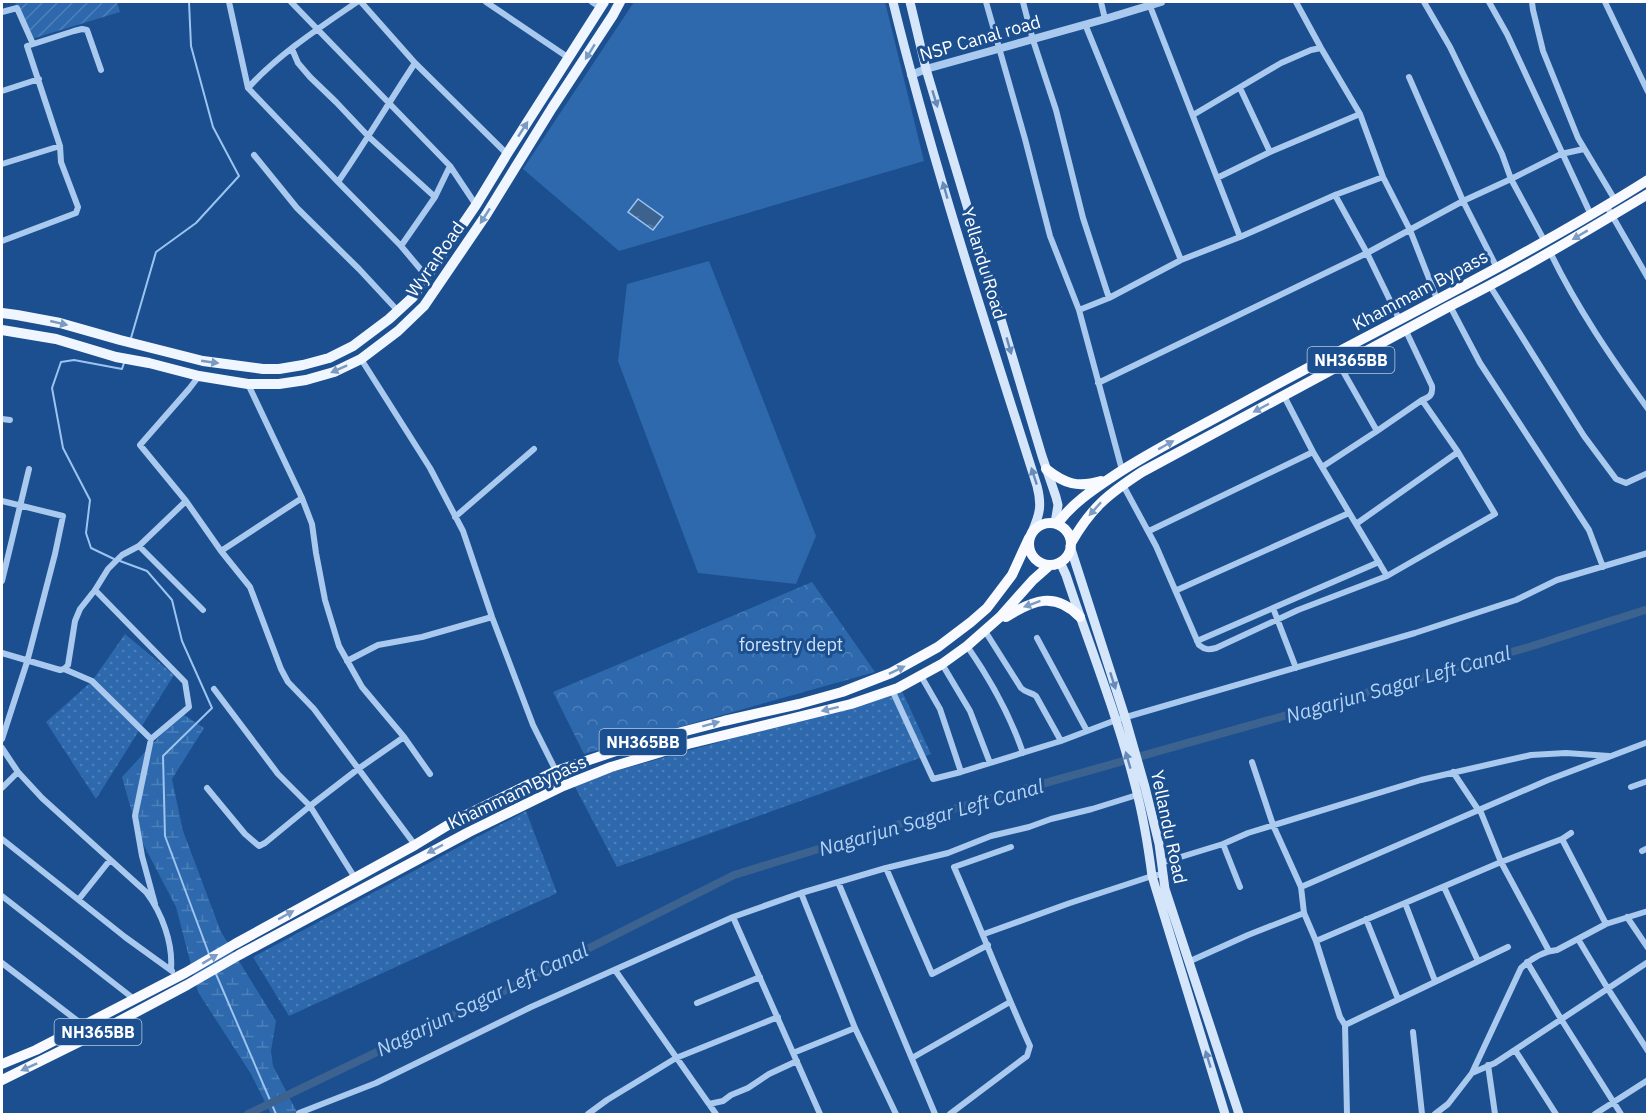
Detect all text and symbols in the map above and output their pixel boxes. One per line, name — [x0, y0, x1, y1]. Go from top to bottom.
street label: NSP Canal road — [917, 10, 1043, 66]
one-way arrow — [585, 44, 596, 60]
one-way arrow — [931, 90, 940, 108]
one-way arrow — [517, 121, 528, 137]
one-way arrow — [940, 181, 949, 199]
street label: Yellandu Road — [956, 204, 1012, 322]
one-way arrow — [480, 208, 491, 224]
street label: Wyra Road — [401, 217, 469, 301]
one-way arrow — [1572, 229, 1588, 240]
street label: Khammam Bypass — [1348, 245, 1492, 335]
one-way arrow — [50, 319, 69, 328]
one-way arrow — [1005, 337, 1014, 355]
road number: NH365BB — [1308, 347, 1394, 373]
one-way arrow — [201, 357, 220, 367]
one-way arrow — [330, 365, 347, 374]
one-way arrow — [1252, 403, 1269, 413]
one-way arrow — [1157, 440, 1174, 450]
one-way arrow — [1029, 467, 1038, 485]
one-way arrow — [1088, 501, 1102, 516]
one-way arrow — [1022, 600, 1040, 610]
park label: forestry dept — [739, 633, 843, 656]
water label: Nagarjun Sagar Left Canal — [1283, 639, 1514, 729]
one-way arrow — [889, 665, 906, 675]
one-way arrow — [1109, 673, 1119, 691]
one-way arrow — [821, 705, 839, 715]
one-way arrow — [702, 719, 720, 728]
road number: NH365BB — [600, 729, 686, 755]
street label: Khammam Bypass — [444, 750, 590, 834]
one-way arrow — [1123, 750, 1132, 768]
street label: Yellandu Road — [1146, 768, 1192, 886]
water label: Nagarjun Sagar Left Canal — [816, 772, 1047, 862]
one-way arrow — [426, 844, 444, 854]
one-way arrow — [278, 910, 295, 920]
water label: Nagarjun Sagar Left Canal — [372, 936, 593, 1062]
one-way arrow — [202, 953, 218, 964]
road number: NH365BB — [54, 1019, 142, 1045]
one-way arrow — [1203, 1050, 1212, 1068]
one-way arrow — [20, 1062, 37, 1071]

